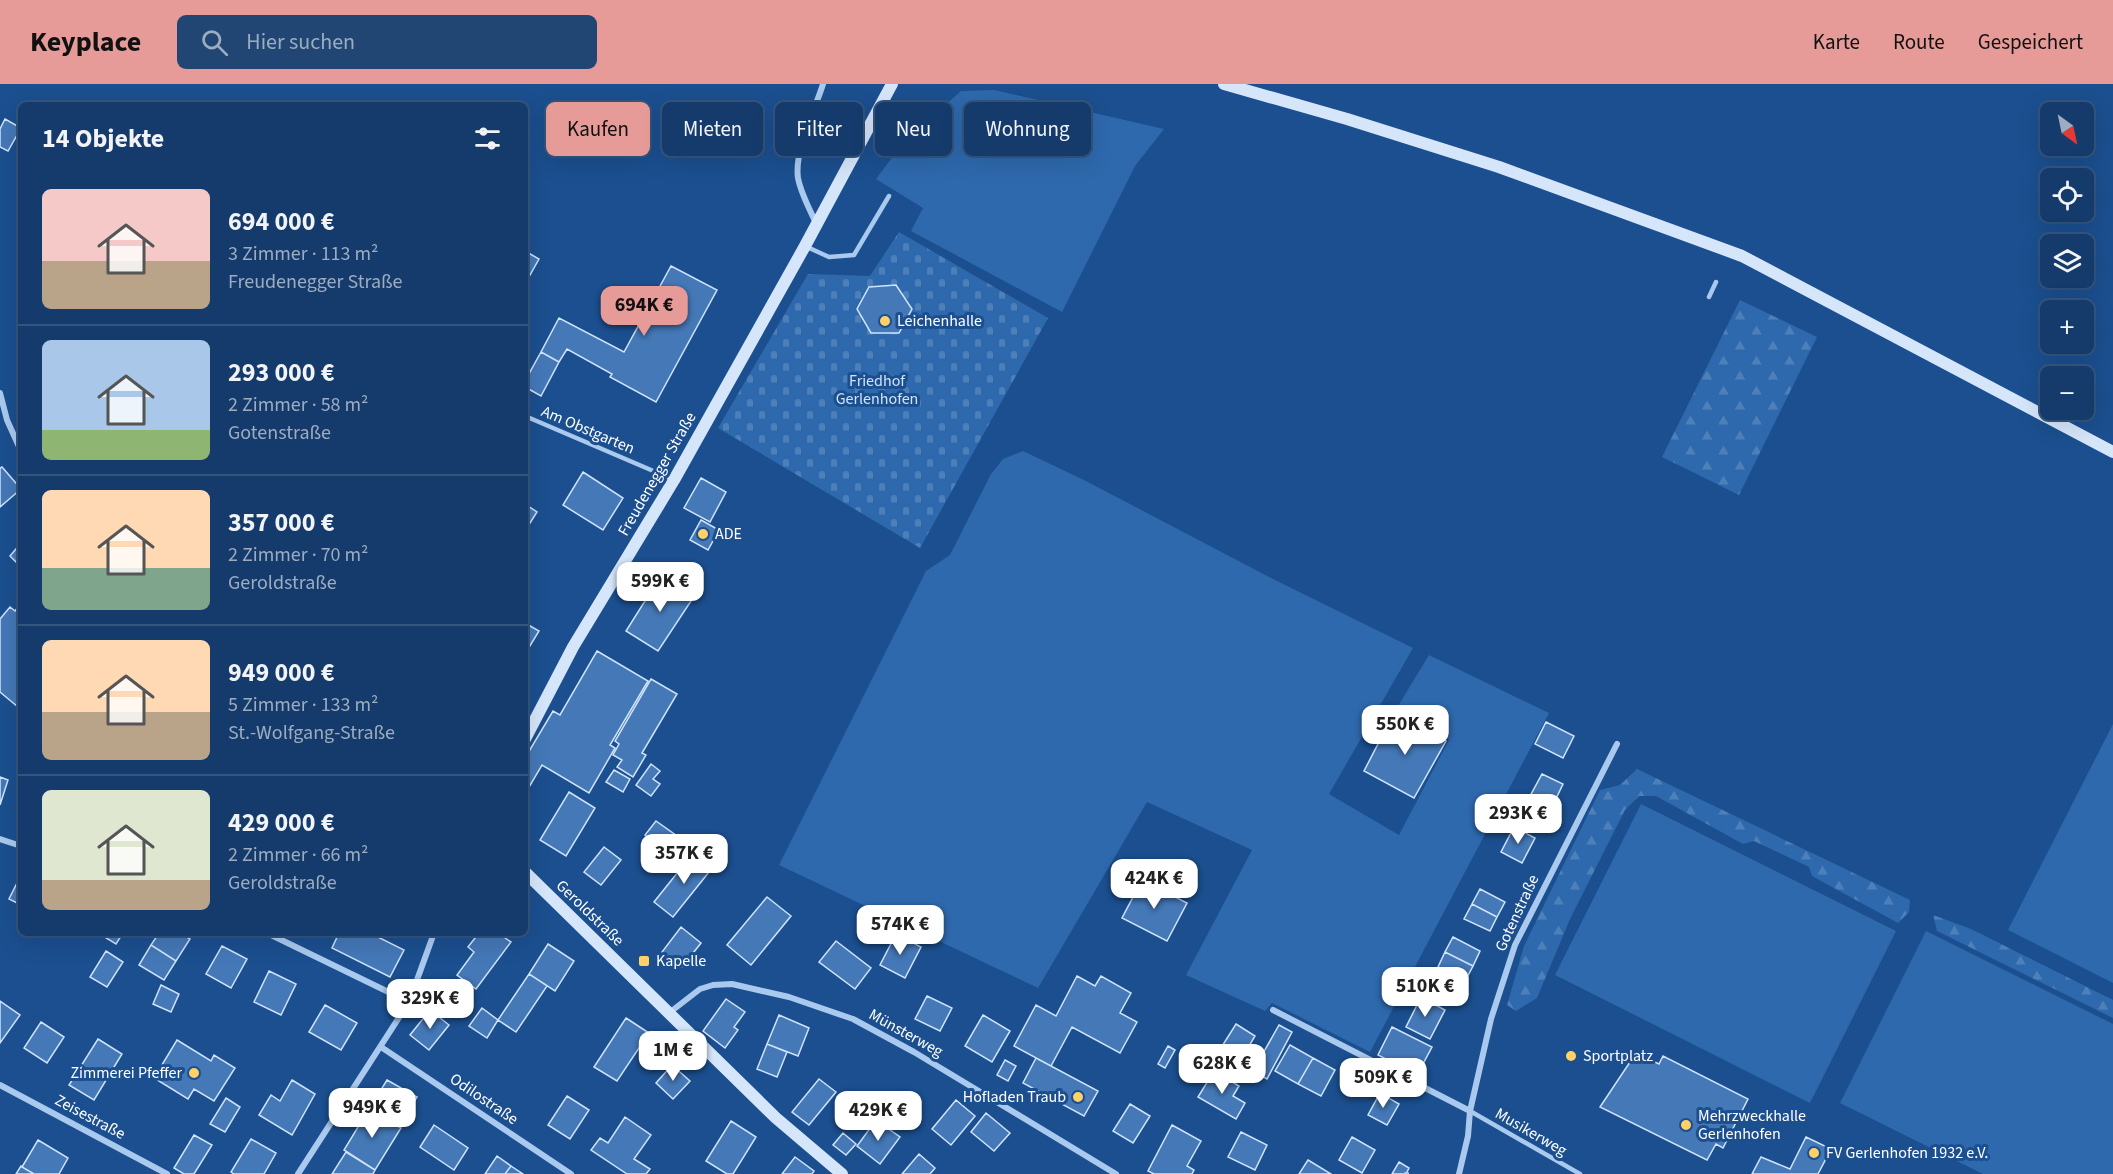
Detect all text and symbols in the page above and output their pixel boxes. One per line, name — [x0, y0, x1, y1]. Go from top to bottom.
search box — [177, 15, 597, 69]
text: Keyplace — [30, 22, 141, 62]
icon: search — [198, 26, 231, 59]
text: Hier suchen — [246, 26, 355, 58]
text: Karte — [1813, 27, 1860, 57]
text: Route — [1893, 27, 1945, 57]
text: Gespeichert — [1978, 27, 2083, 57]
chip: Kaufen — [546, 102, 650, 156]
chip: Mieten — [662, 102, 763, 156]
chip: Filter — [775, 102, 863, 156]
chip: Neu — [875, 102, 952, 156]
chip: Wohnung — [964, 102, 1091, 156]
north arrow — [2040, 102, 2094, 156]
map controls — [2040, 102, 2094, 420]
text: 14 Objekte — [42, 120, 164, 157]
icon: filters — [471, 122, 504, 155]
button: locate — [2040, 168, 2094, 222]
text: 694 000 € — [228, 203, 335, 240]
icon: home — [90, 213, 162, 285]
button: layers — [2040, 234, 2094, 288]
text: 3 Zimmer · 113 m² — [228, 240, 378, 268]
text: Freudenegger Straße — [228, 268, 402, 296]
pin: 694K € — [595, 286, 693, 337]
text: 694K € — [615, 291, 673, 319]
button: + — [2040, 300, 2094, 354]
place label: Leichenhalle — [897, 310, 982, 332]
marker: Leichenhalle — [878, 314, 892, 328]
text: 293 000 € — [228, 354, 335, 391]
icon: home — [90, 364, 162, 436]
button: − — [2040, 366, 2094, 420]
park label: Friedhof Gerlenhofen — [836, 370, 918, 410]
text: 2 Zimmer · 58 m² — [228, 391, 368, 419]
street label: Am Obstgarten — [538, 400, 638, 460]
street label: Freudenegger Straße — [613, 408, 701, 540]
text: Gotenstraße — [228, 419, 331, 447]
text: 357 000 € — [228, 504, 335, 541]
icon: home — [90, 514, 162, 586]
place label: ADE — [715, 523, 742, 545]
marker: ADE — [696, 527, 710, 541]
text: 2 Zimmer · 70 m² — [228, 541, 368, 569]
pin: 599K € — [611, 562, 709, 613]
text: 599K € — [631, 567, 689, 595]
text: Geroldstraße — [228, 569, 337, 597]
text: 949 000 € — [228, 654, 335, 691]
icon: home — [90, 664, 162, 736]
text: 5 Zimmer · 133 m² — [228, 691, 378, 719]
pin: 550K € — [1356, 705, 1454, 756]
text: 550K € — [1376, 710, 1434, 738]
text: St.-Wolfgang-Straße — [228, 719, 395, 747]
pin: 293K € — [1469, 794, 1567, 845]
text: 293K € — [1489, 799, 1547, 827]
text: 429 000 € — [228, 804, 335, 841]
icon: home — [90, 814, 162, 886]
pin: 357K € — [635, 834, 733, 885]
text: 357K € — [655, 839, 713, 867]
text: 2 Zimmer · 66 m² — [228, 841, 368, 869]
pin: 424K € — [1105, 859, 1203, 910]
text: 424K € — [1125, 864, 1183, 892]
text: Geroldstraße — [228, 869, 337, 897]
street label: Gotenstraße — [1490, 871, 1544, 955]
street label: Geroldstraße — [551, 875, 629, 951]
pin: 574K € — [851, 905, 949, 956]
text: 574K € — [871, 910, 929, 938]
place label: Kapelle — [656, 950, 706, 972]
marker: Kapelle — [637, 954, 651, 968]
pin: 510K € — [1376, 967, 1474, 1018]
text: 510K € — [1396, 972, 1454, 1000]
pin: 329K € — [381, 979, 479, 1030]
text: 329K € — [401, 984, 459, 1012]
street label: Münsterweg — [865, 1004, 947, 1062]
pin: 1M € — [637, 1031, 709, 1082]
text: 1M € — [653, 1036, 693, 1064]
pin: 628K € — [1173, 1044, 1271, 1095]
place label: Sportplatz — [1583, 1045, 1653, 1067]
text: 628K € — [1193, 1049, 1251, 1077]
marker: Sportplatz — [1564, 1049, 1578, 1063]
pin: 509K € — [1334, 1058, 1432, 1109]
place label: Zimmerei Pfeffer — [70, 1062, 182, 1084]
text: 509K € — [1354, 1063, 1412, 1091]
marker: Zimmerei Pfeffer — [187, 1066, 201, 1080]
street label: Odilostraße — [445, 1068, 523, 1130]
place label: Hofladen Traub — [963, 1086, 1066, 1108]
pin: 949K € — [323, 1088, 421, 1139]
street label: Zeisestraße — [51, 1089, 129, 1145]
marker: Hofladen Traub — [1071, 1090, 1085, 1104]
pin: 429K € — [829, 1091, 927, 1142]
text: 949K € — [343, 1093, 401, 1121]
text: 429K € — [849, 1096, 907, 1124]
street label: Musikerweg — [1491, 1103, 1571, 1161]
place label: Mehrzweckhalle Gerlenhofen — [1698, 1105, 1806, 1145]
marker: Mehrzweckhalle Gerlenhofen — [1679, 1118, 1693, 1132]
place label: FV Gerlenhofen 1932 e.V. — [1826, 1142, 1988, 1164]
marker: FV Gerlenhofen 1932 e.V. — [1807, 1146, 1821, 1160]

